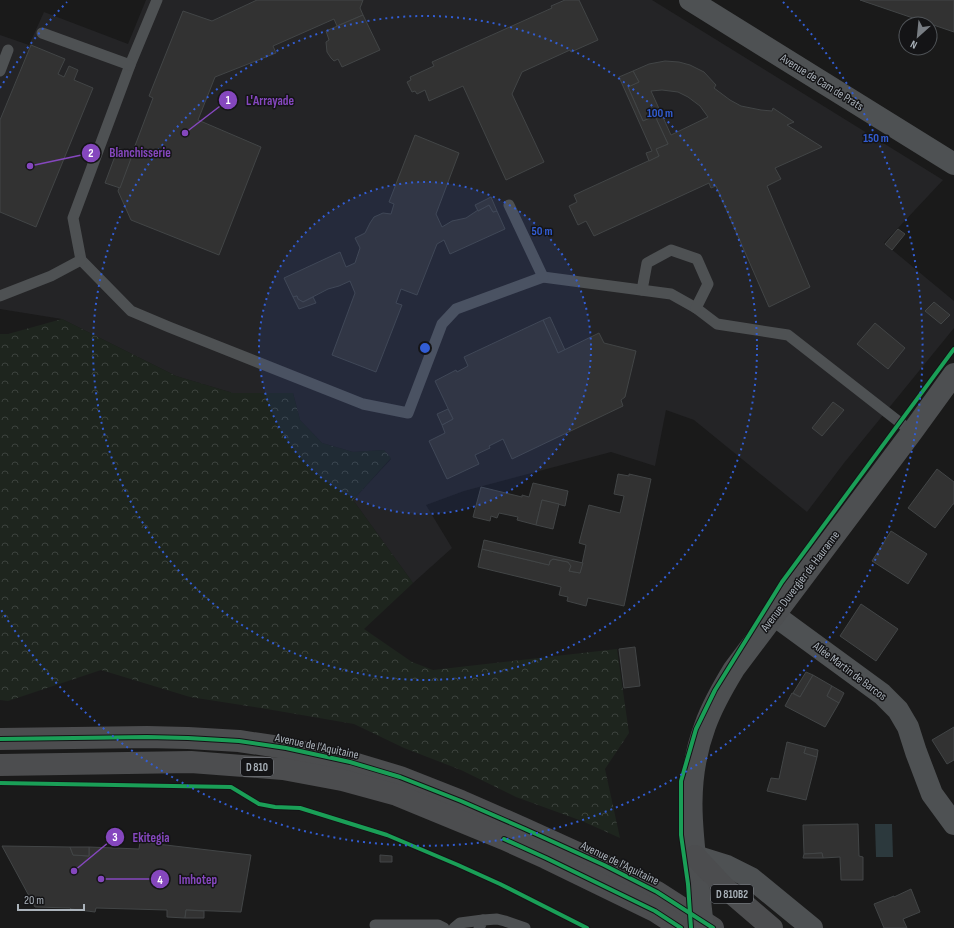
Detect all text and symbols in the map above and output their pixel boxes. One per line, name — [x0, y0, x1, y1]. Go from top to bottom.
north arrow — [898, 16, 938, 56]
text: N — [908, 37, 919, 52]
street label: Avenue de Cam de Prats — [776, 50, 866, 114]
callout: L'Arrayade — [218, 87, 302, 112]
text: 1 — [226, 93, 231, 108]
text: L'Arrayade — [246, 93, 295, 109]
text: 100 m — [647, 106, 673, 121]
text: 150 m — [863, 131, 889, 146]
callout: Blanchisserie — [81, 140, 178, 165]
text: Blanchisserie — [109, 145, 171, 161]
text: 2 — [88, 146, 94, 161]
text: 50 m — [532, 224, 552, 239]
centre of rings — [418, 341, 432, 355]
street label: Avenue Duvergier de Hauranne — [757, 528, 843, 635]
street label: Allée Martin de Barcos — [809, 638, 890, 704]
street label: Avenue de l'Aquitaine — [273, 730, 360, 763]
road number: D 810 — [241, 758, 273, 776]
callout: Ekitegia — [105, 825, 178, 850]
text: 3 — [112, 830, 118, 845]
text: Ekitegia — [133, 830, 169, 846]
street label: Avenue de l'Aquitaine — [577, 838, 661, 889]
callout: Imhotep — [150, 867, 225, 892]
text: Imhotep — [179, 872, 218, 888]
text: 4 — [157, 873, 163, 888]
road number: D 810B2 — [711, 885, 753, 903]
scale bar — [18, 886, 84, 912]
text: 20 m — [24, 893, 44, 908]

